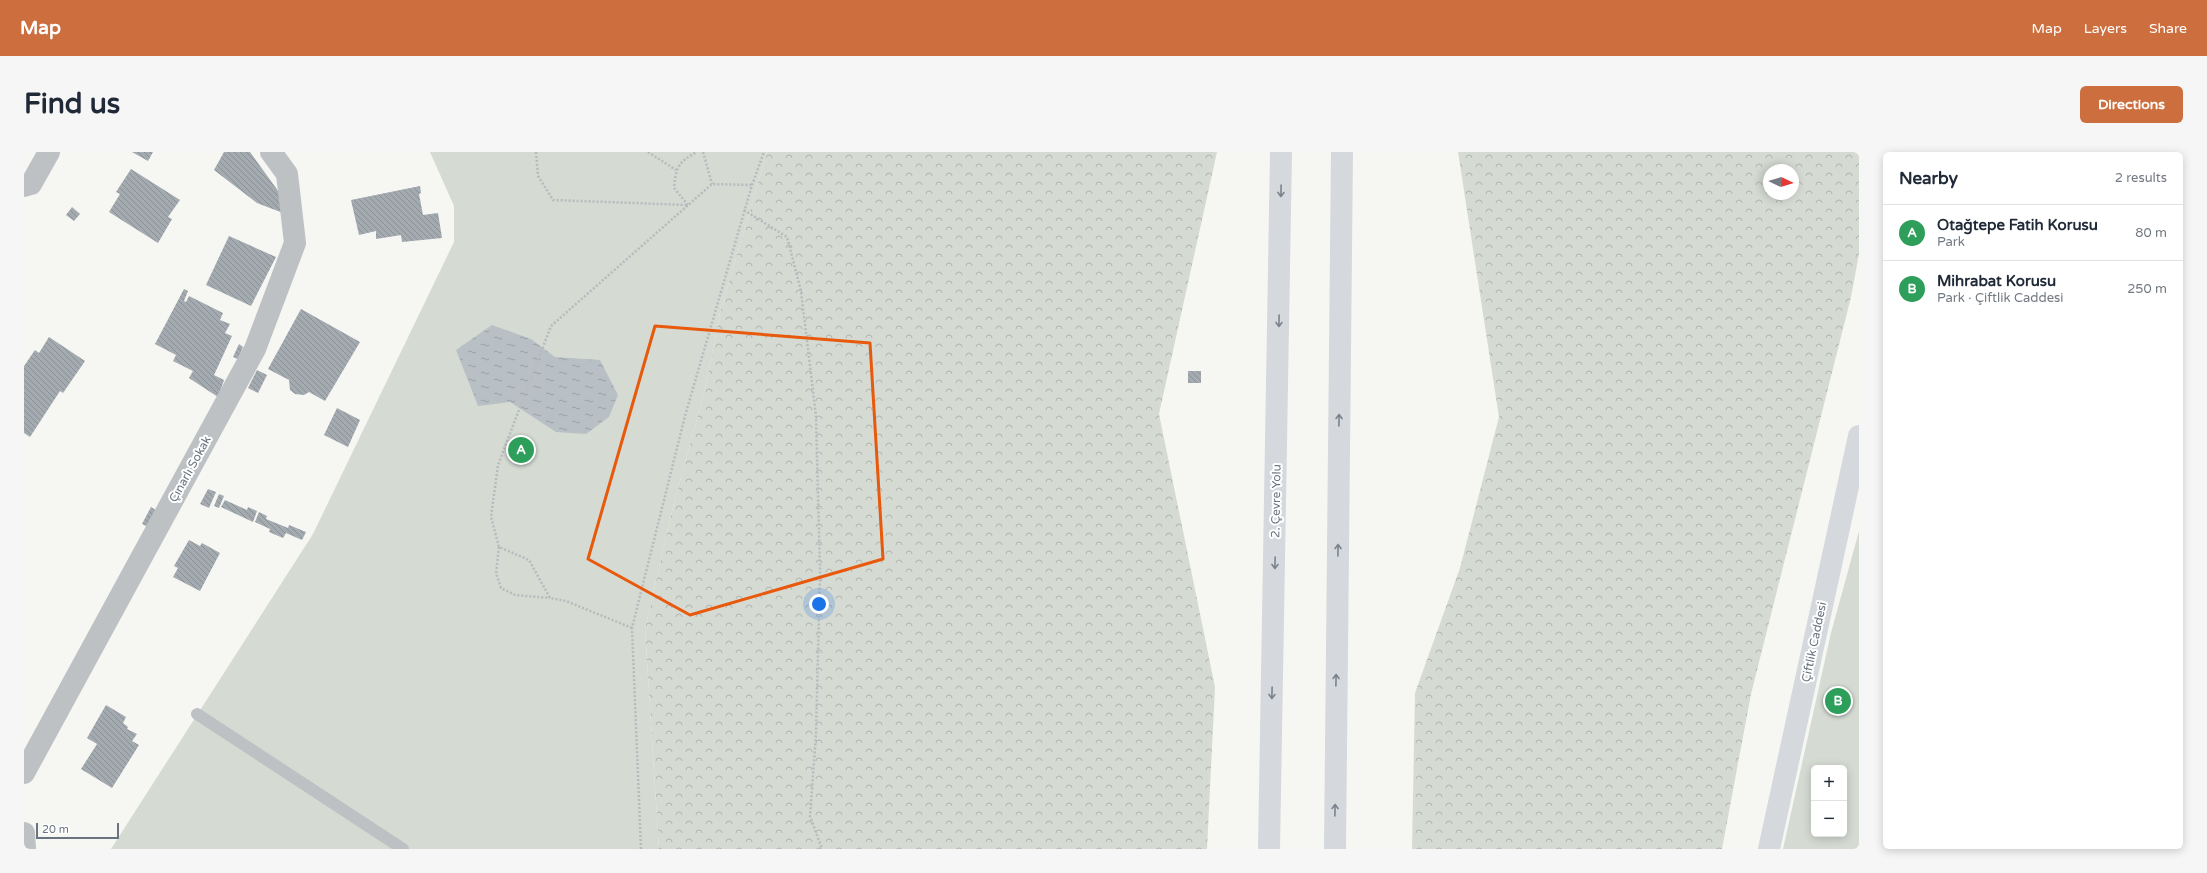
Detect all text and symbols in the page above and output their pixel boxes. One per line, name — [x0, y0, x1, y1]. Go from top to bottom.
text: Map — [20, 17, 61, 39]
text: Map — [2032, 20, 2062, 37]
text: Layers — [2084, 20, 2127, 37]
text: Share — [2149, 20, 2187, 37]
button: Directions — [2080, 86, 2183, 123]
text: Find us — [24, 87, 120, 121]
north arrow — [1763, 164, 1799, 200]
text: Nearby — [1899, 168, 1958, 189]
text: 2 results — [2115, 170, 2167, 186]
one-way arrow — [1277, 184, 1285, 197]
text: Otağtepe Fatih Korusu — [1937, 216, 2098, 234]
text: A — [1907, 225, 1917, 241]
text: 80 m — [2135, 225, 2167, 241]
text: Park — [1937, 234, 1965, 250]
text: Mihrabat Korusu — [1937, 272, 2056, 290]
text: B — [1907, 281, 1917, 297]
text: 250 m — [2127, 281, 2167, 297]
text: Park · Çiftlik Caddesi — [1937, 290, 2064, 306]
one-way arrow — [1275, 314, 1283, 327]
one-way arrow — [1335, 414, 1343, 427]
street label: Çınarlı Sokak — [166, 433, 214, 504]
pin: A — [508, 435, 534, 465]
street label: 2. Çevre Yolu — [1268, 464, 1284, 538]
one-way arrow — [1334, 544, 1342, 557]
one-way arrow — [1271, 556, 1279, 569]
your location — [809, 594, 829, 614]
street label: Çiftlik Caddesi — [1799, 601, 1829, 683]
one-way arrow — [1333, 674, 1340, 687]
one-way arrow — [1268, 686, 1276, 699]
pin: B — [1825, 686, 1851, 716]
map controls — [1811, 765, 1847, 837]
button: + — [1811, 765, 1847, 801]
button: − — [1811, 801, 1847, 837]
one-way arrow — [1331, 804, 1339, 817]
scale bar — [36, 821, 119, 840]
text: 20 m — [42, 823, 69, 836]

